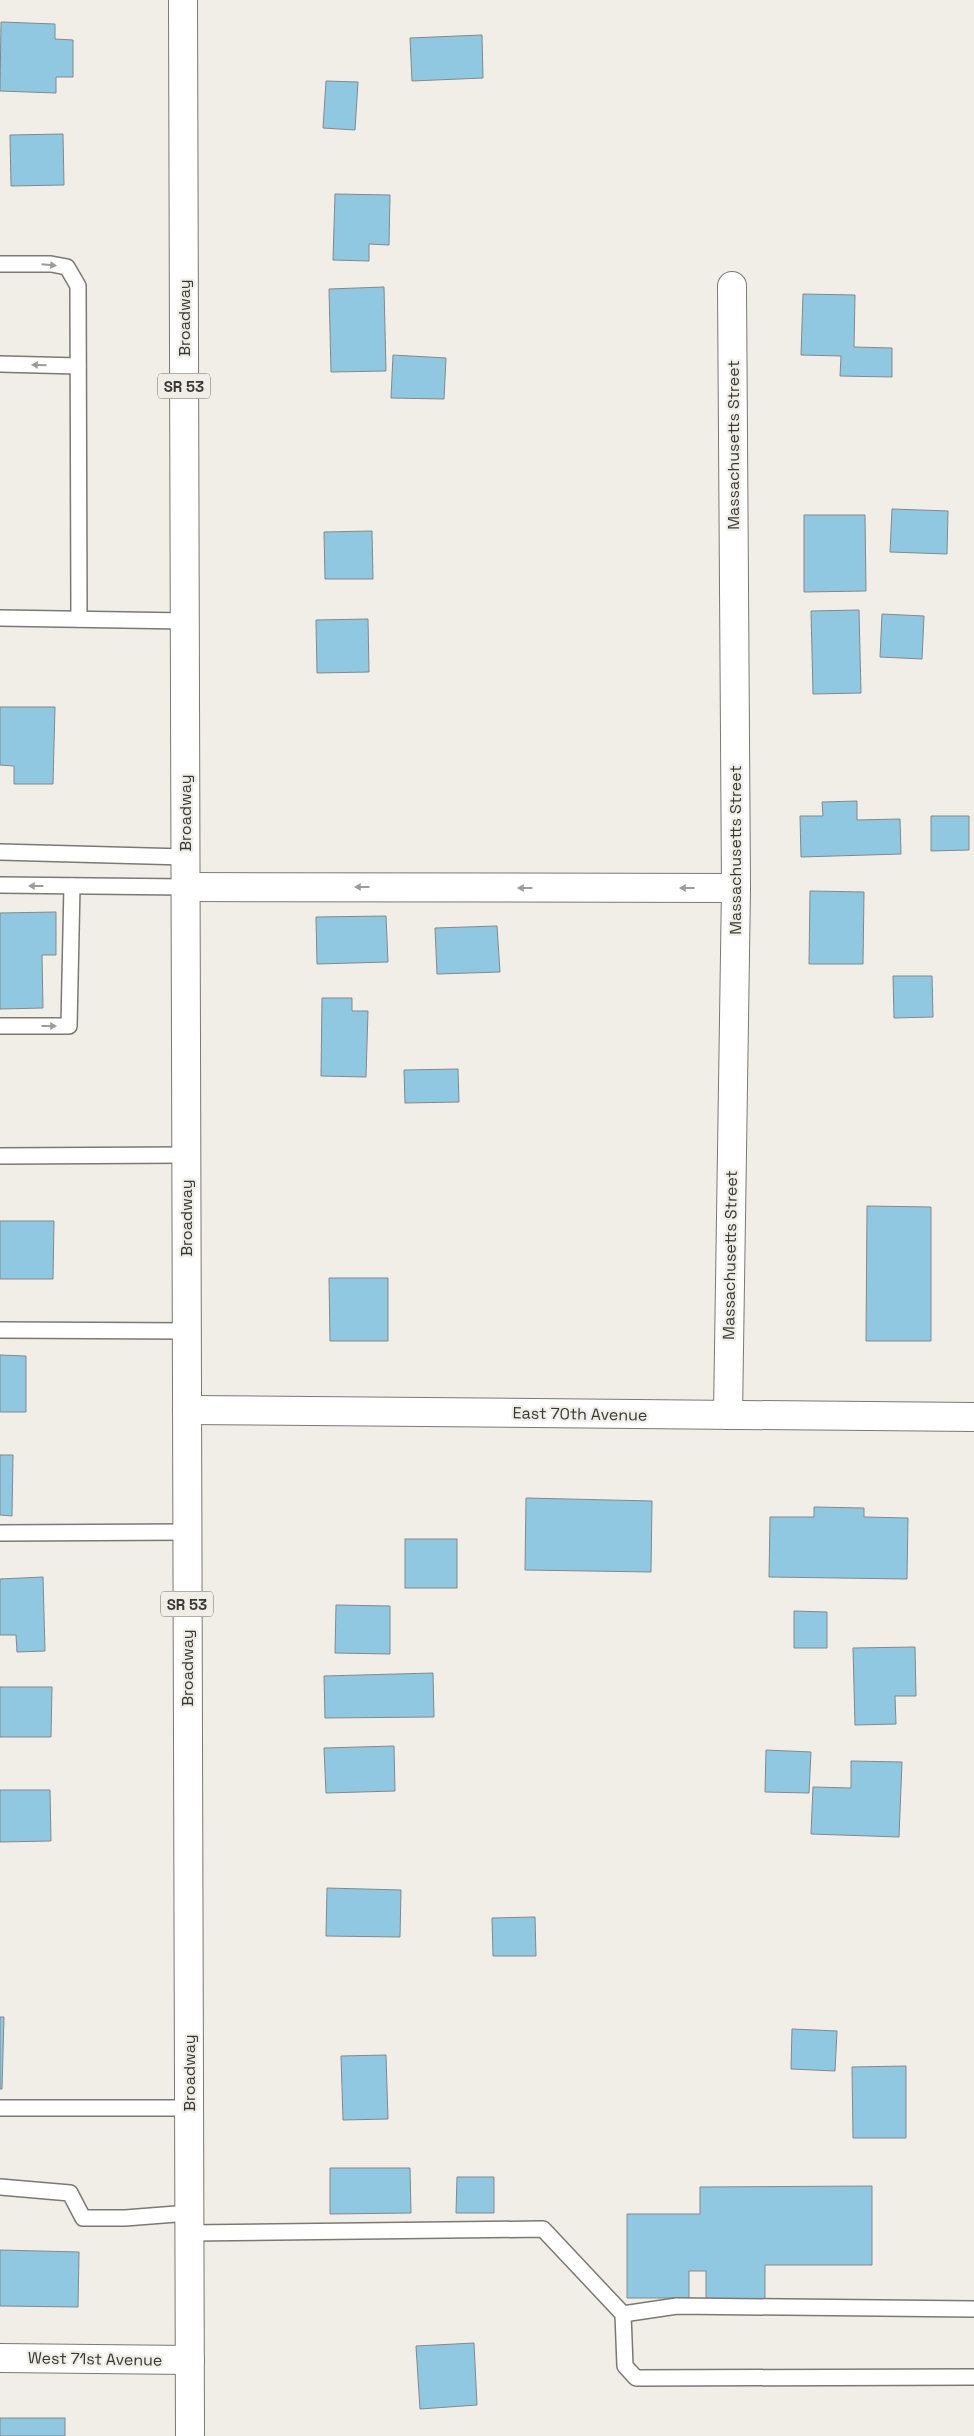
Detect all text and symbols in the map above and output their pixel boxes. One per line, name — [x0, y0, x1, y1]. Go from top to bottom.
one-way arrow — [41, 261, 57, 269]
street label: Broadway — [174, 280, 195, 356]
street label: Massachusetts Street — [723, 360, 744, 530]
one-way arrow — [31, 361, 47, 369]
road number: SR 53 — [158, 374, 210, 398]
street label: Massachusetts Street — [725, 765, 746, 935]
street label: Broadway — [175, 775, 196, 851]
one-way arrow — [28, 882, 44, 890]
one-way arrow — [354, 883, 370, 891]
one-way arrow — [517, 884, 533, 892]
one-way arrow — [679, 884, 695, 892]
one-way arrow — [41, 1022, 57, 1030]
street label: Massachusetts Street — [718, 1170, 742, 1340]
street label: Broadway — [176, 1180, 197, 1256]
street label: East 70th Avenue — [513, 1402, 647, 1426]
road number: SR 53 — [161, 1592, 213, 1616]
street label: Broadway — [177, 1630, 198, 1706]
street label: Broadway — [179, 2035, 200, 2111]
street label: West 71st Avenue — [28, 2347, 162, 2371]

